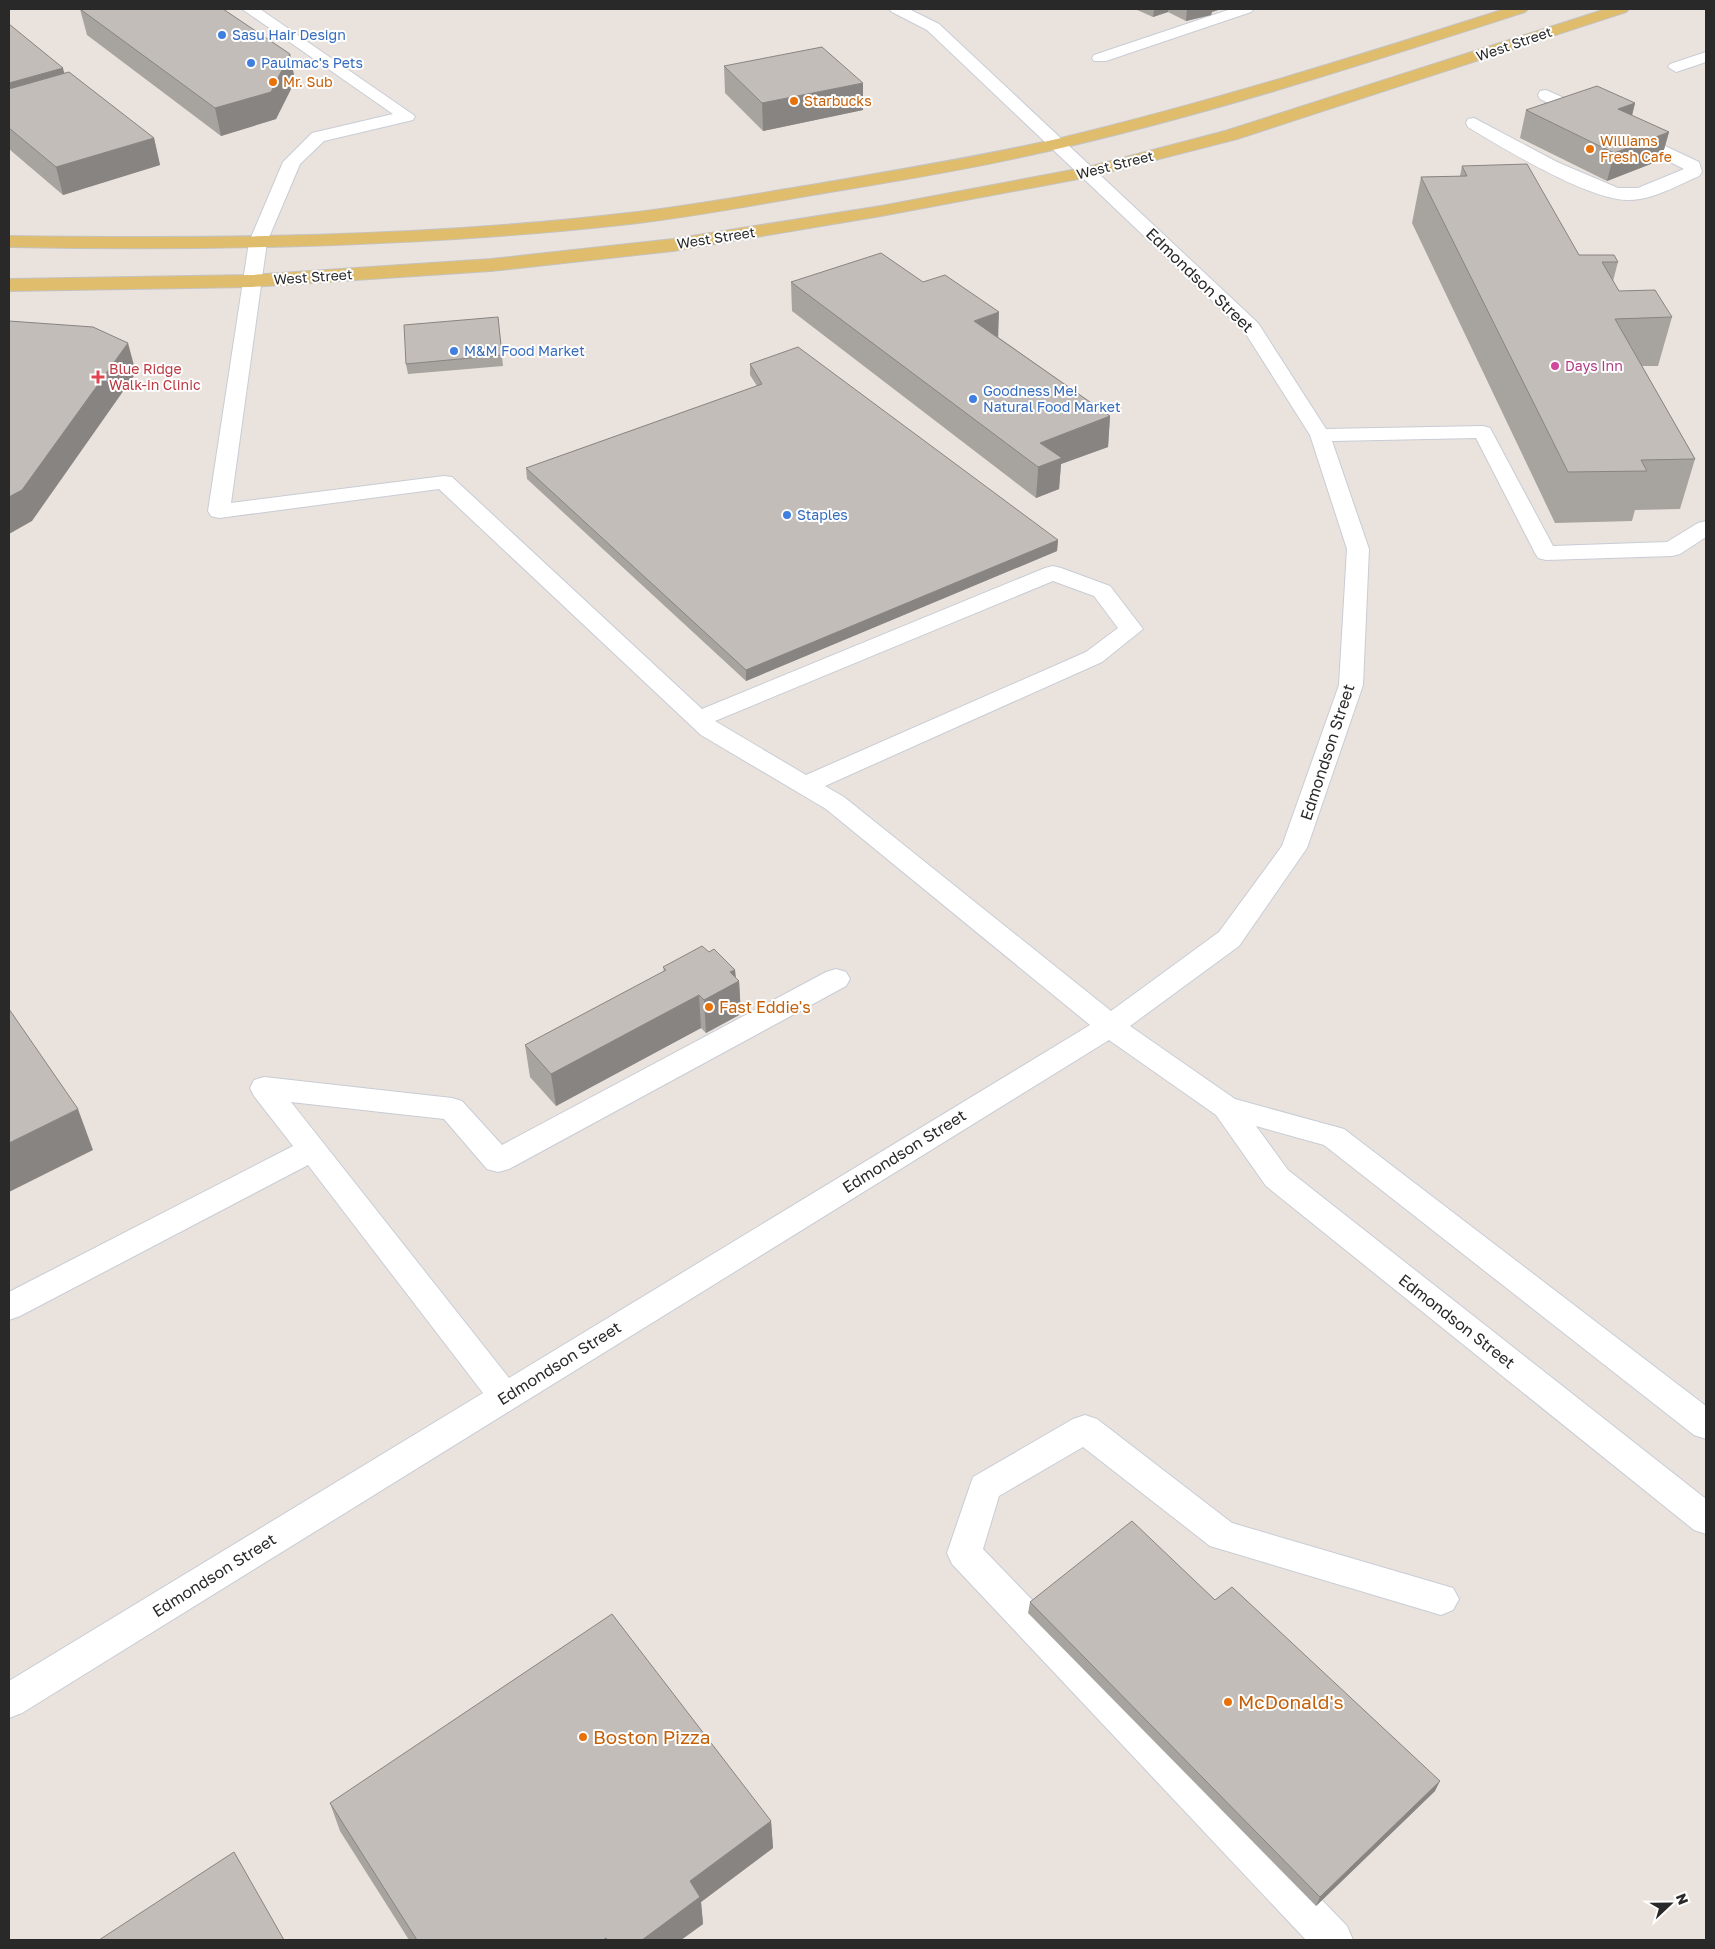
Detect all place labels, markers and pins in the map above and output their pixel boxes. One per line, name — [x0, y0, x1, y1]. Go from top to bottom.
place label: Sasu Hair Design — [232, 26, 346, 43]
marker: Sasu Hair Design — [216, 29, 228, 41]
place label: Paulmac's Pets — [261, 54, 363, 71]
marker: Paulmac's Pets — [245, 57, 257, 69]
place label: Mr. Sub — [283, 73, 333, 90]
marker: Mr. Sub — [267, 76, 279, 88]
place label: Starbucks — [804, 92, 872, 109]
marker: Starbucks — [788, 95, 800, 107]
place label: Williams Fresh Cafe — [1600, 132, 1672, 165]
marker: Williams Fresh Cafe — [1584, 143, 1596, 155]
place label: M&M Food Market — [464, 342, 585, 359]
marker: M&M Food Market — [448, 345, 460, 357]
place label: Days Inn — [1565, 357, 1623, 374]
place label: Blue Ridge Walk-in Clinic — [109, 360, 201, 393]
marker: Days Inn — [1549, 360, 1561, 372]
marker: Blue Ridge Walk-in Clinic — [91, 370, 105, 384]
place label: Goodness Me! Natural Food Market — [983, 382, 1121, 415]
marker: Goodness Me! Natural Food Market — [967, 393, 979, 405]
place label: Staples — [797, 506, 848, 523]
marker: Staples — [781, 509, 793, 521]
place label: Fast Eddie's — [719, 997, 811, 1017]
marker: Fast Eddie's — [703, 1001, 715, 1013]
place label: McDonald's — [1238, 1690, 1344, 1713]
marker: McDonald's — [1222, 1696, 1234, 1708]
place label: Boston Pizza — [593, 1725, 710, 1748]
marker: Boston Pizza — [577, 1731, 589, 1743]

